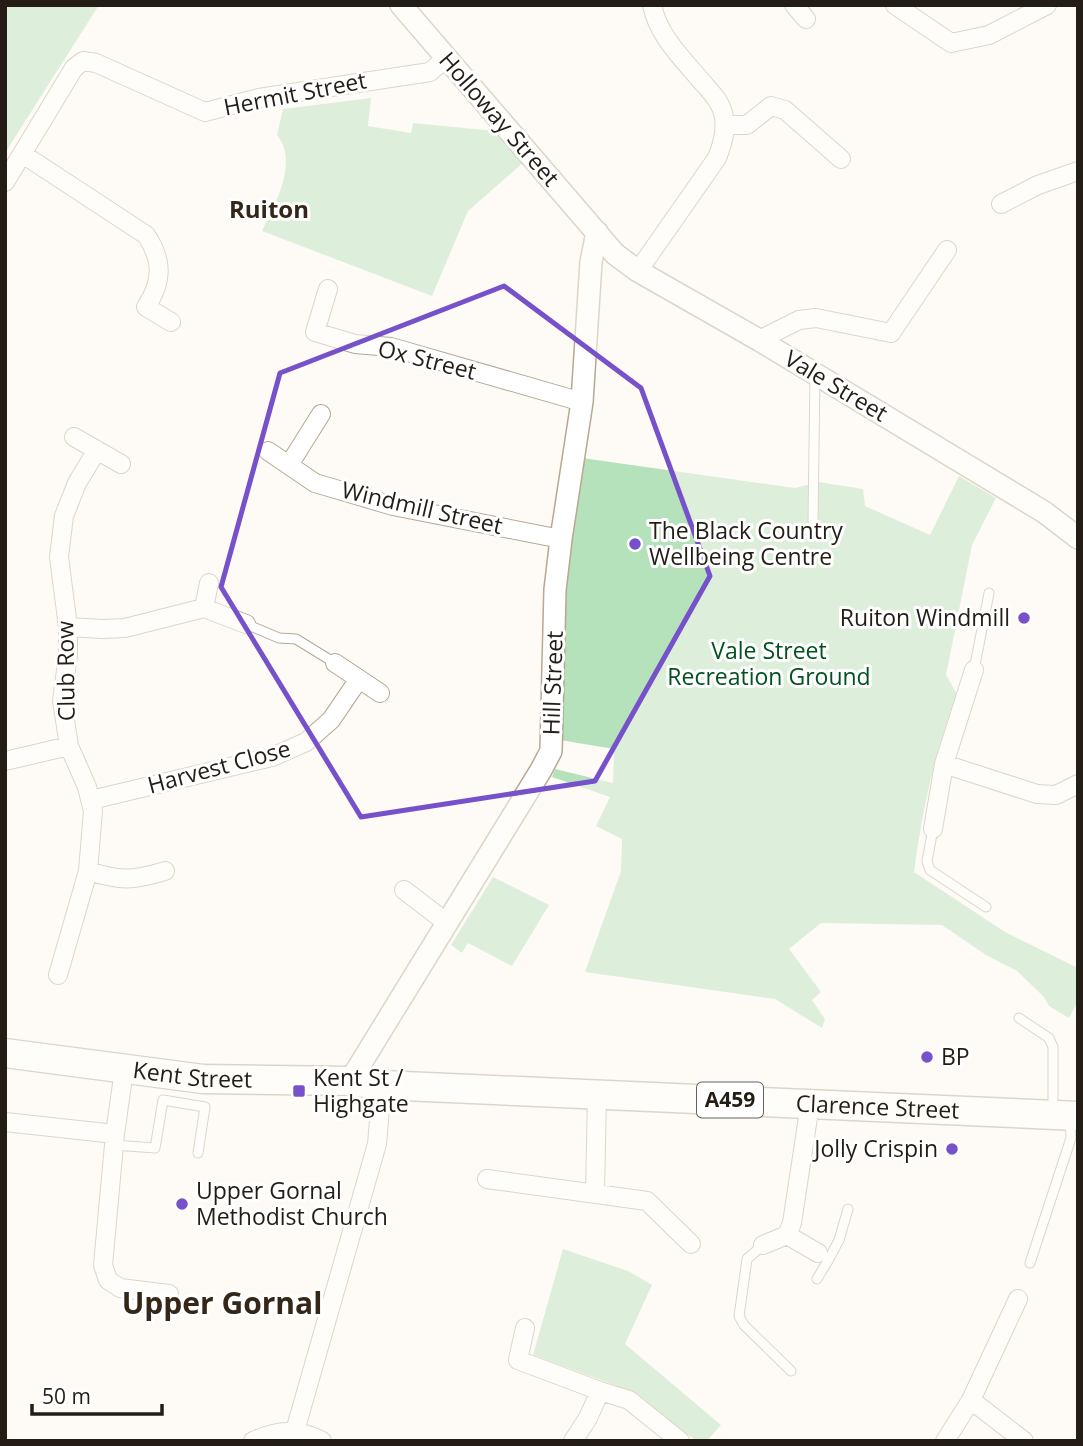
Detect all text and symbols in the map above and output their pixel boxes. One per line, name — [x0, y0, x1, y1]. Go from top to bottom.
street label: Holloway Street — [432, 44, 567, 192]
street label: Hermit Street — [221, 63, 369, 123]
district label: Ruiton — [229, 192, 309, 225]
street label: Ox Street — [375, 331, 480, 387]
street label: Vale Street — [779, 342, 894, 429]
street label: Windmill Street — [339, 473, 506, 541]
place label: The Black Country Wellbeing Centre — [649, 514, 843, 572]
marker: The Black Country Wellbeing Centre — [627, 536, 643, 552]
place label: Ruiton Windmill — [840, 601, 1010, 633]
marker: Ruiton Windmill — [1016, 610, 1032, 626]
street label: Club Row — [48, 620, 82, 721]
street label: Hill Street — [534, 630, 570, 736]
park label: Vale Street Recreation Ground — [667, 634, 871, 692]
street label: Harvest Close — [144, 732, 294, 800]
place label: BP — [941, 1040, 970, 1072]
marker: BP — [919, 1049, 935, 1065]
street label: Kent Street — [131, 1053, 252, 1095]
place label: Kent St / Highgate — [313, 1061, 409, 1119]
road number: A459 — [697, 1082, 763, 1118]
marker: Kent St / Highgate — [291, 1083, 307, 1099]
street label: Clarence Street — [795, 1086, 960, 1126]
place label: Jolly Crispin — [812, 1132, 938, 1164]
marker: Jolly Crispin — [944, 1141, 960, 1157]
place label: Upper Gornal Methodist Church — [196, 1174, 388, 1232]
marker: Upper Gornal Methodist Church — [174, 1196, 190, 1212]
district label: Upper Gornal — [122, 1282, 322, 1323]
scale bar — [32, 1372, 161, 1416]
text: 50 m — [42, 1382, 91, 1410]

